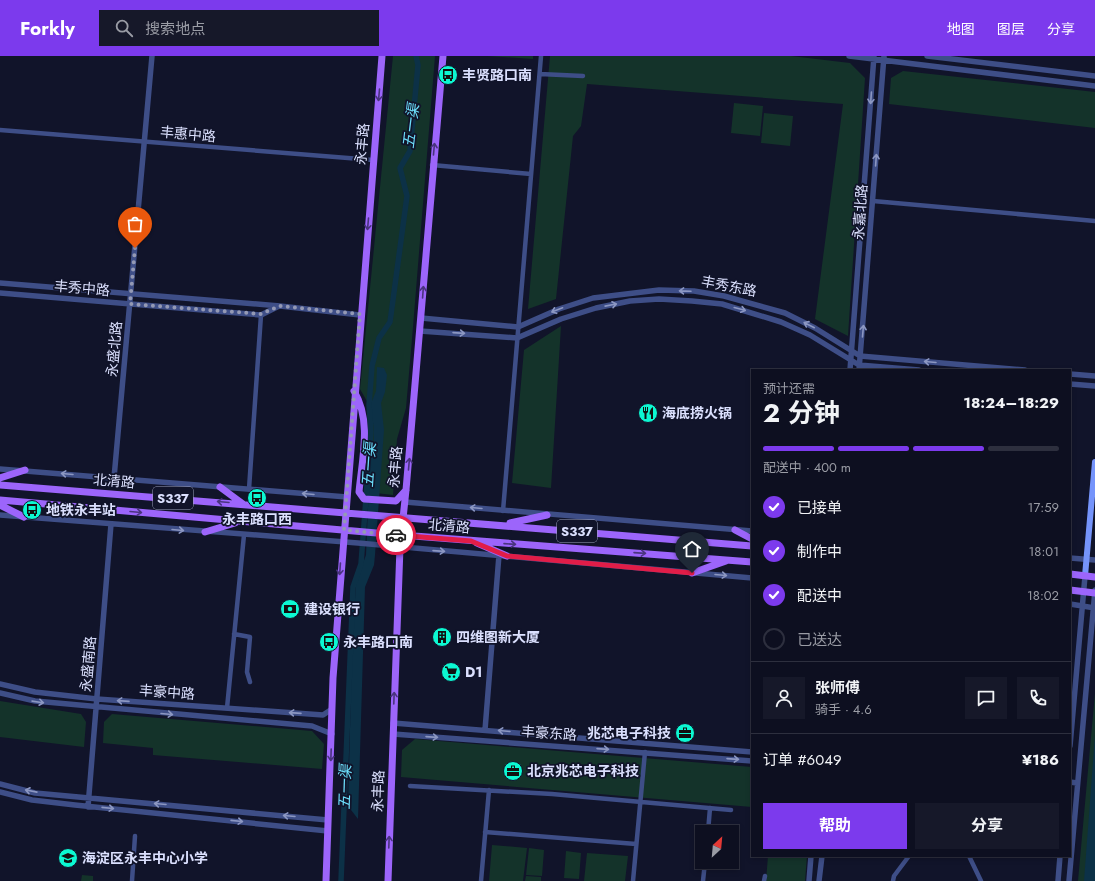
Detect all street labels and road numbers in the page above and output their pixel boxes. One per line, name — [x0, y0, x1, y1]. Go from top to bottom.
street label: 丰惠中路 — [159, 122, 217, 146]
street label: 永丰路 — [350, 122, 374, 166]
street label: 永嘉北路 — [848, 183, 872, 241]
street label: 丰秀东路 — [700, 271, 758, 301]
street label: 丰秀中路 — [53, 276, 111, 300]
street label: 永盛北路 — [102, 320, 126, 378]
street label: 永丰路 — [383, 445, 407, 489]
street label: 北清路 — [92, 469, 136, 493]
road number: S337 — [153, 487, 193, 509]
street label: 北清路 — [427, 514, 471, 538]
road number: S337 — [557, 520, 597, 542]
street label: 永盛南路 — [76, 635, 100, 693]
street label: 丰豪中路 — [138, 680, 196, 704]
street label: 丰豪东路 — [520, 721, 578, 745]
street label: 永丰路 — [367, 770, 389, 812]

